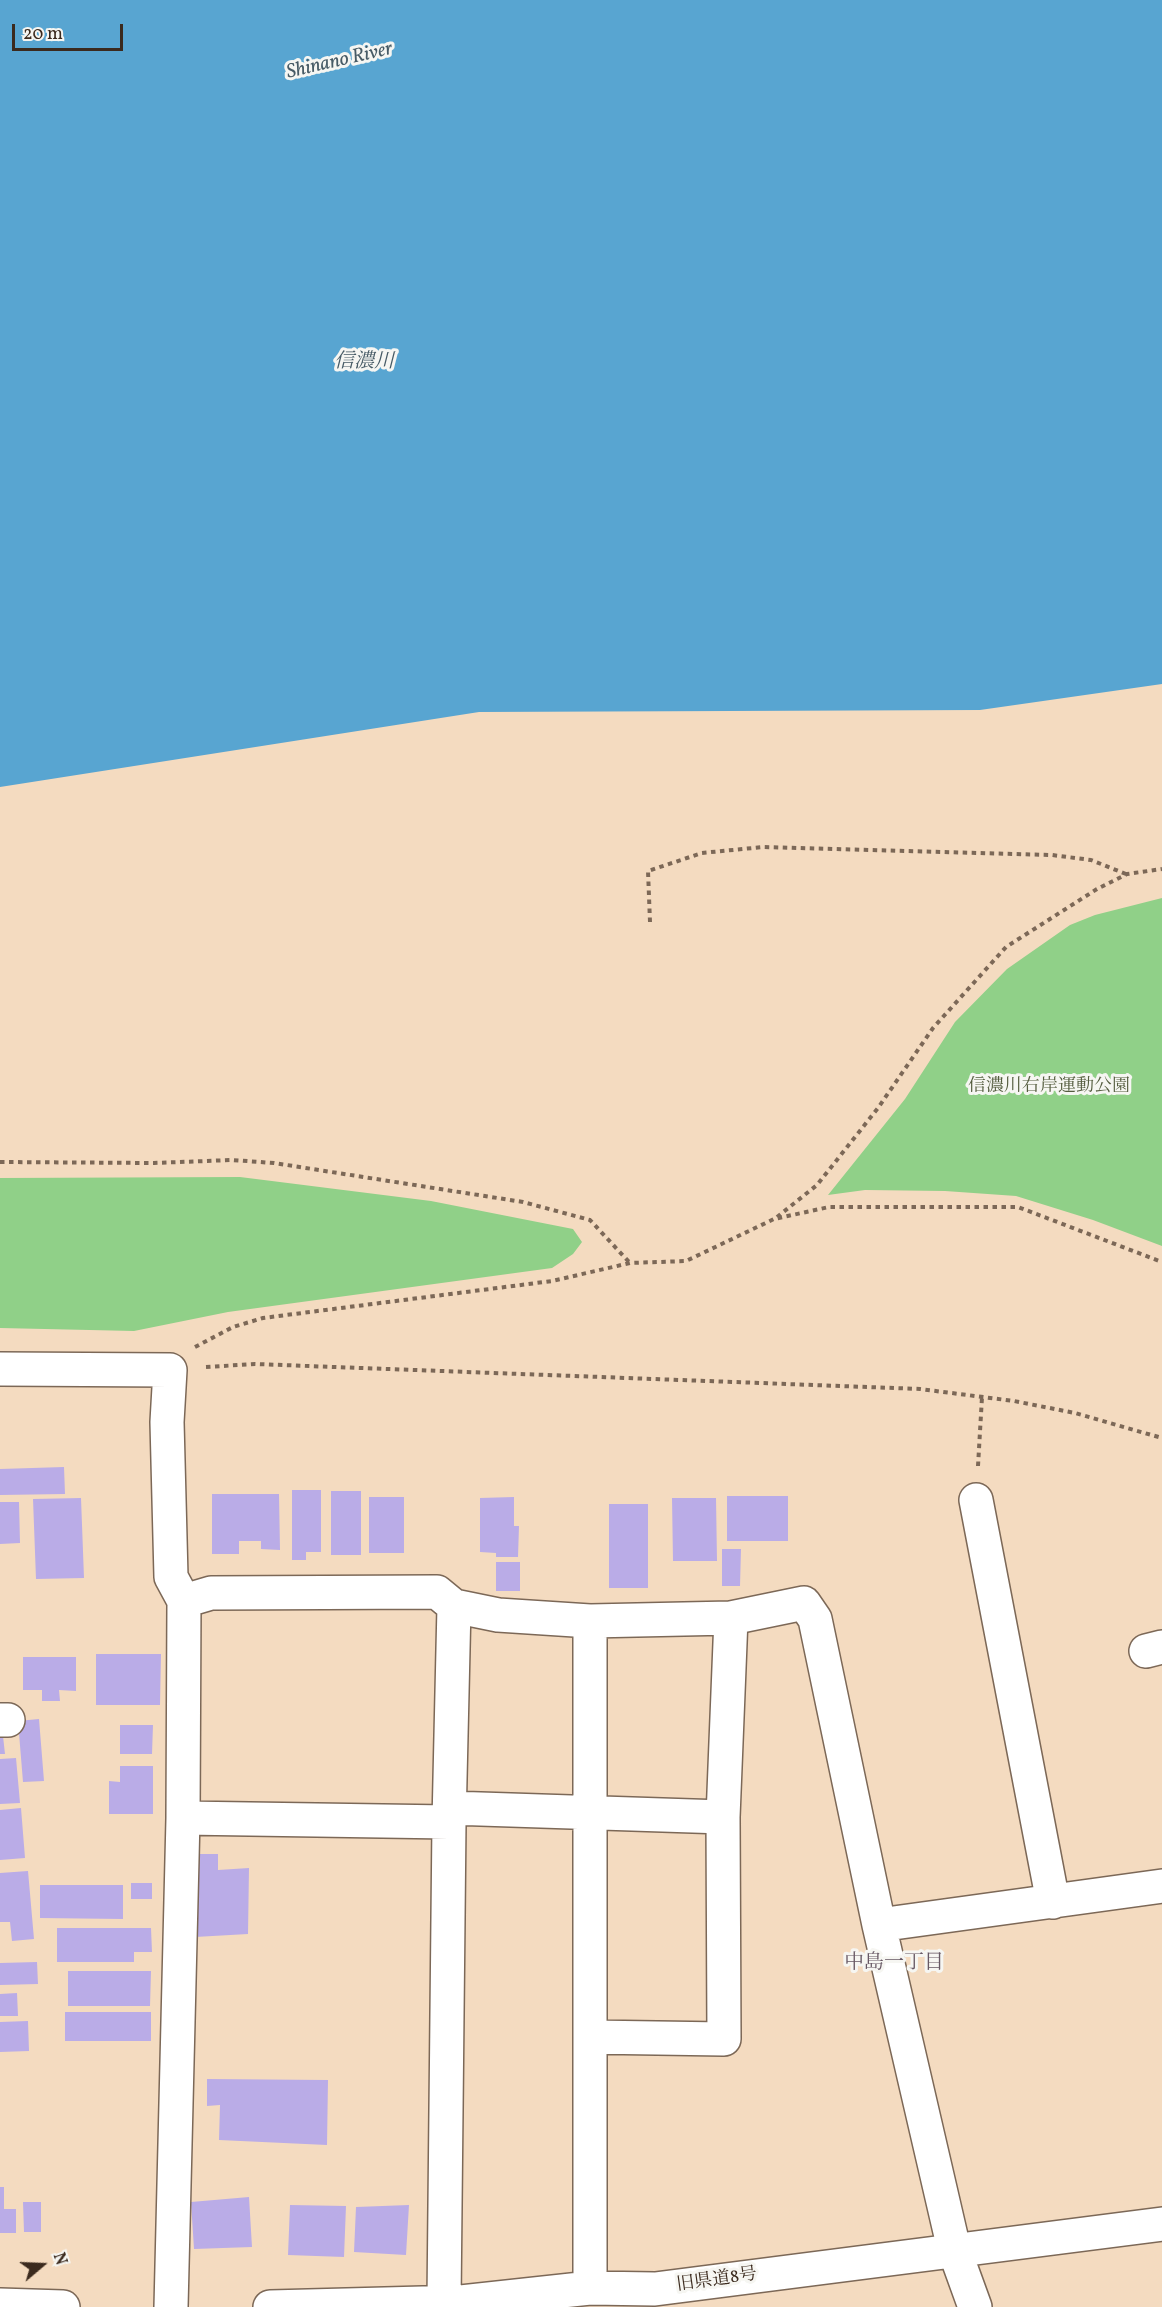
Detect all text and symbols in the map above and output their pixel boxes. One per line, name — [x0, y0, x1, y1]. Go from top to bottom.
scale bar — [15, 12, 126, 50]
text: 20 m — [23, 22, 63, 47]
water label: Shinano River — [284, 38, 396, 86]
water label: 信濃川 — [334, 351, 394, 375]
park label: 信濃川右岸運動公園 — [968, 1077, 1130, 1099]
district label: 中島一丁目 — [844, 1952, 944, 1976]
north arrow — [12, 2235, 72, 2295]
text: N — [47, 2250, 71, 2268]
street label: 旧県道8号 — [675, 2265, 759, 2297]

